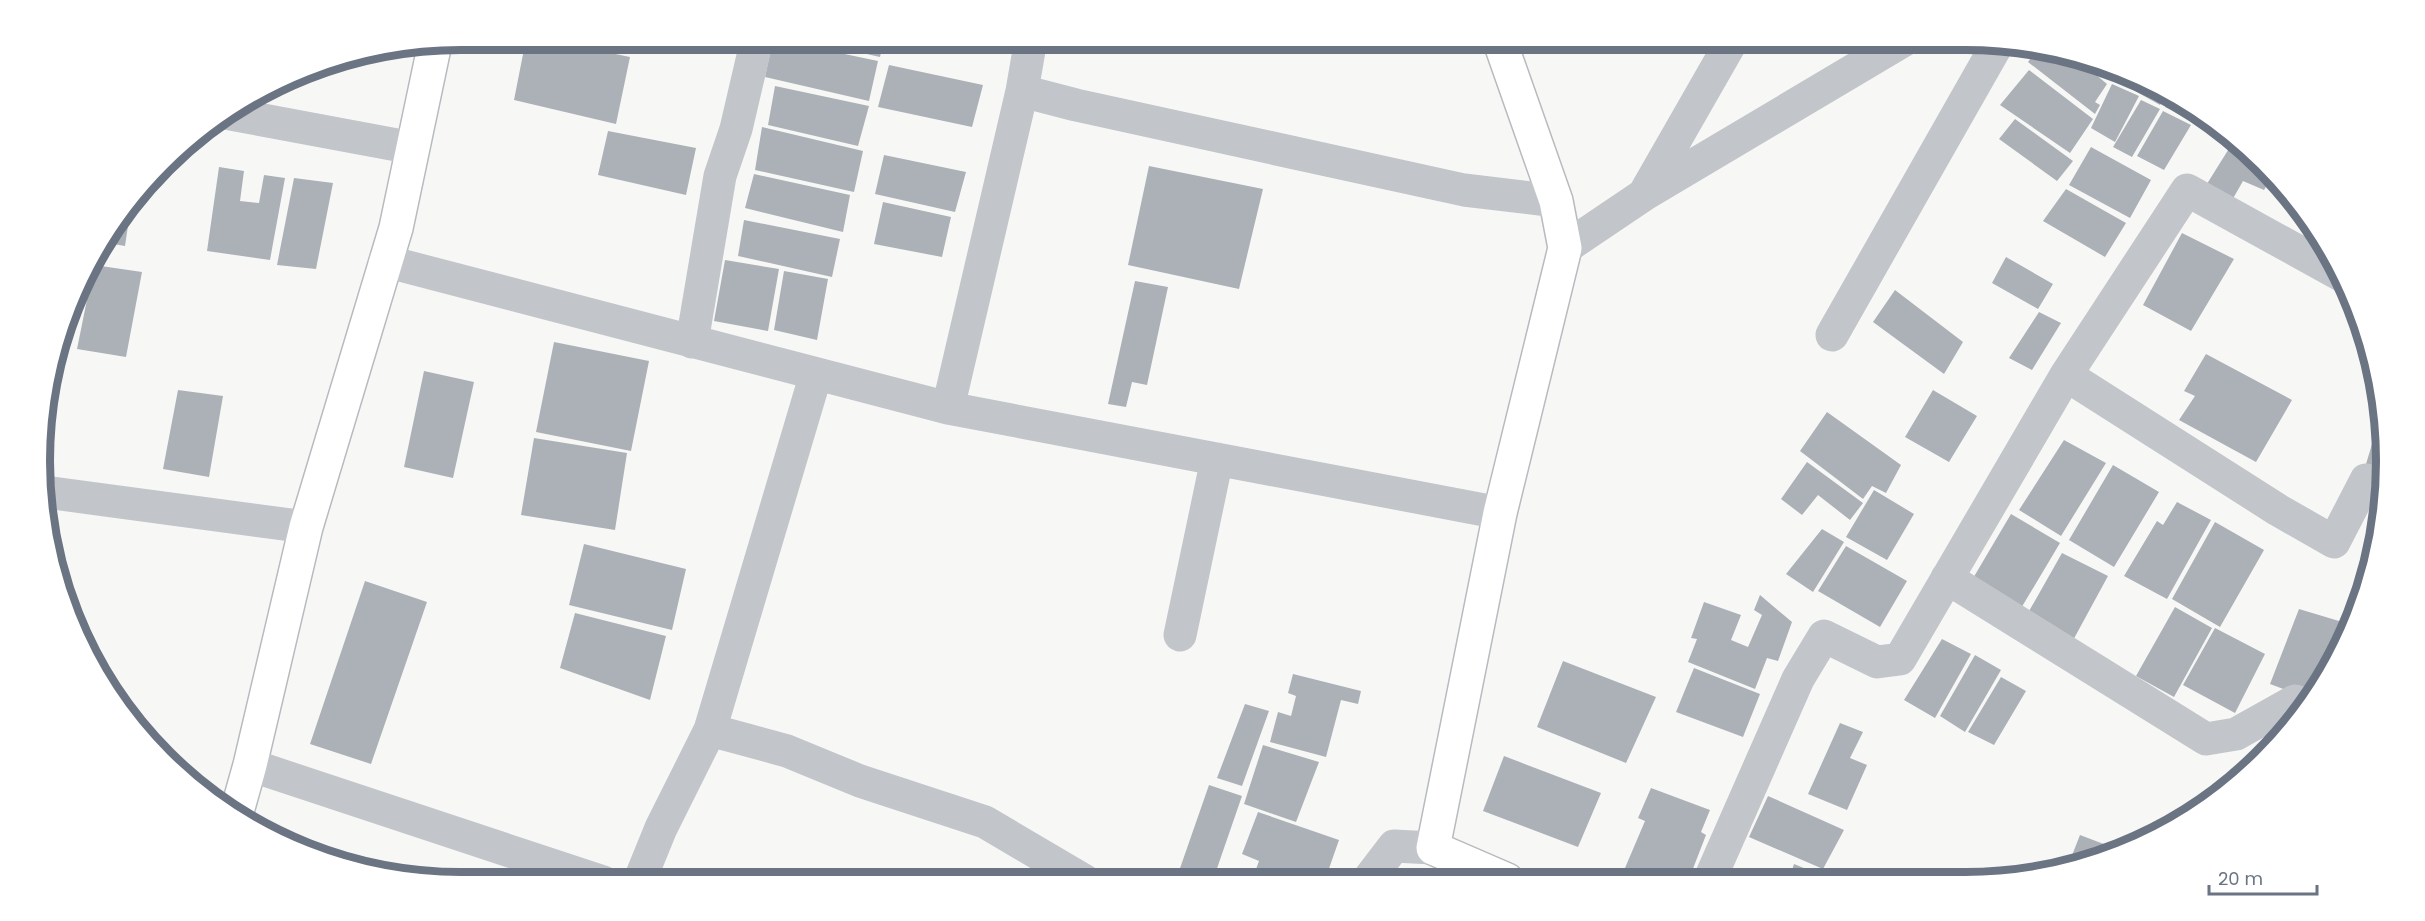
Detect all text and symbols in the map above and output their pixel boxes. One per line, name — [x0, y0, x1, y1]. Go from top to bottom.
scale bar — [2209, 858, 2317, 896]
text: 20 m — [2218, 866, 2263, 891]

